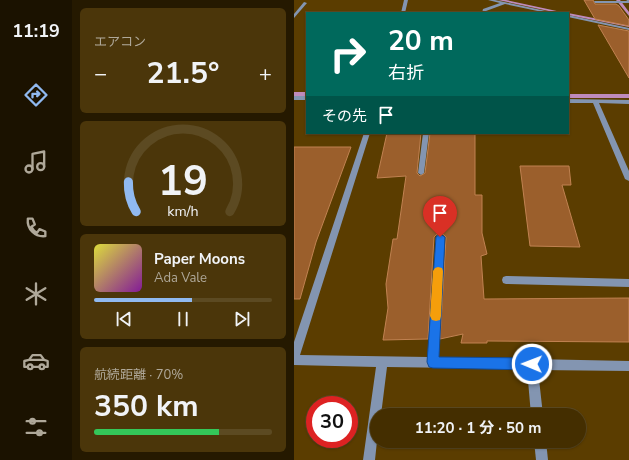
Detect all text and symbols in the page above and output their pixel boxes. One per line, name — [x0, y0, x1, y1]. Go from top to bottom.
text: 11:19 — [12, 19, 60, 43]
text: 20 m — [388, 22, 454, 60]
icon: right — [322, 28, 374, 80]
text: エアコン — [94, 33, 146, 51]
text: 21.5° — [147, 53, 219, 94]
text: − — [94, 59, 107, 89]
text: + — [259, 59, 272, 89]
text: 右折 — [388, 61, 424, 85]
icon: directions — [22, 81, 50, 109]
icon: arrive — [375, 104, 397, 126]
text: その先 — [322, 106, 367, 126]
icon: music — [22, 148, 50, 176]
text: 19 — [158, 152, 208, 209]
pin — [423, 196, 457, 237]
text: km/h — [167, 201, 199, 220]
icon: arrive — [429, 202, 451, 224]
icon: phone — [22, 214, 50, 242]
text: Paper Moons — [154, 249, 245, 269]
text: Ada Vale — [154, 269, 207, 287]
icon: climate — [22, 280, 50, 308]
icon: previous — [113, 308, 135, 330]
icon: pause — [172, 308, 194, 330]
icon: next — [231, 308, 253, 330]
position arrow — [511, 343, 553, 385]
icon: car — [22, 347, 50, 375]
text: 航続距離 · 70% — [94, 366, 183, 384]
text: 350 km — [94, 386, 199, 427]
speed limit sign: 30 — [306, 396, 358, 448]
icon: filters — [22, 413, 50, 441]
text: 11:20 · 1 分 · 50 m — [415, 418, 541, 438]

